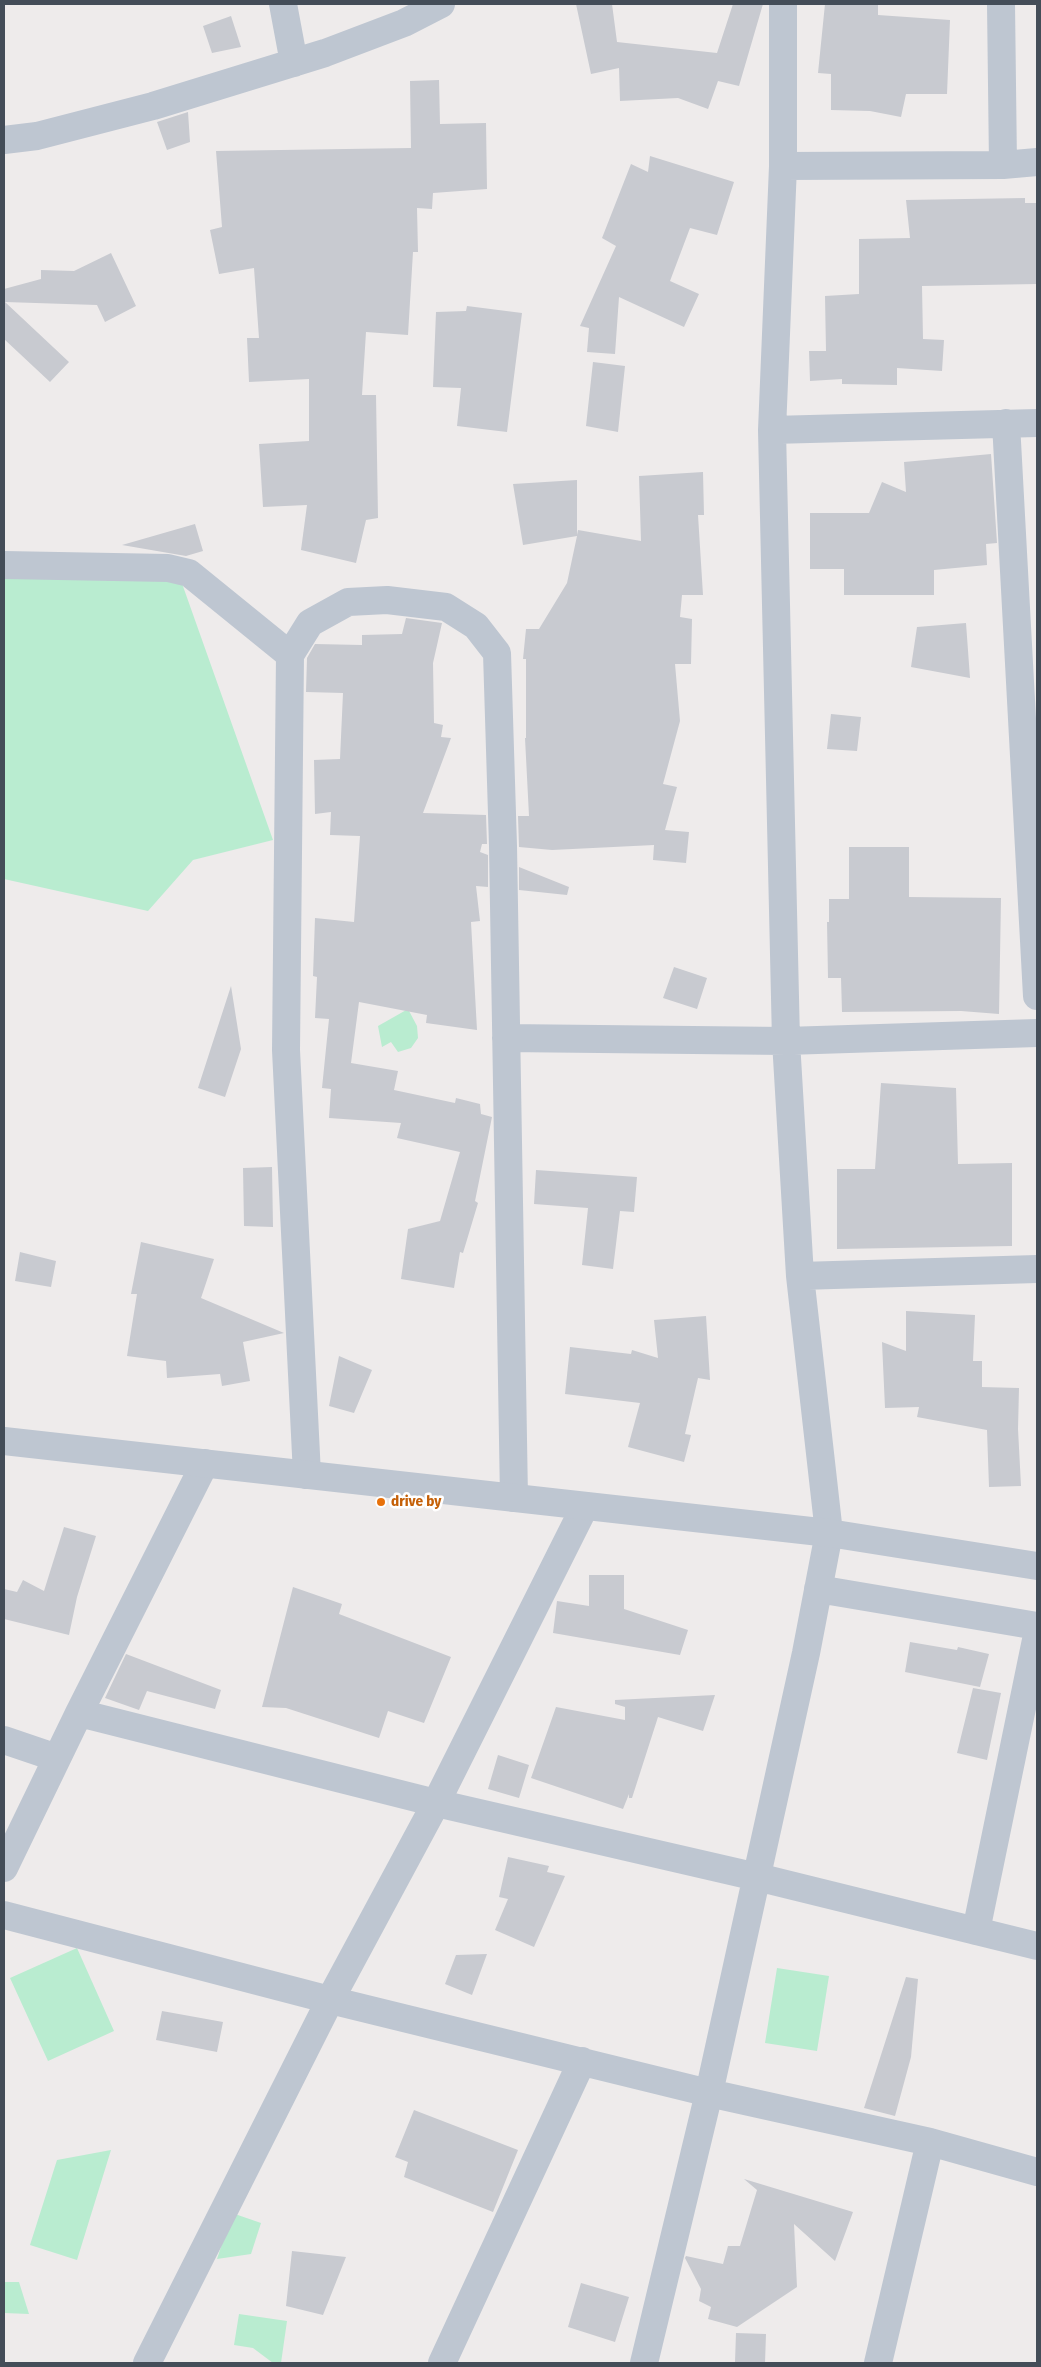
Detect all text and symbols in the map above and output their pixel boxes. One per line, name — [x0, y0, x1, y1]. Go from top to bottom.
place label: drive by — [391, 1493, 441, 1511]
marker: drive by — [375, 1496, 387, 1508]

